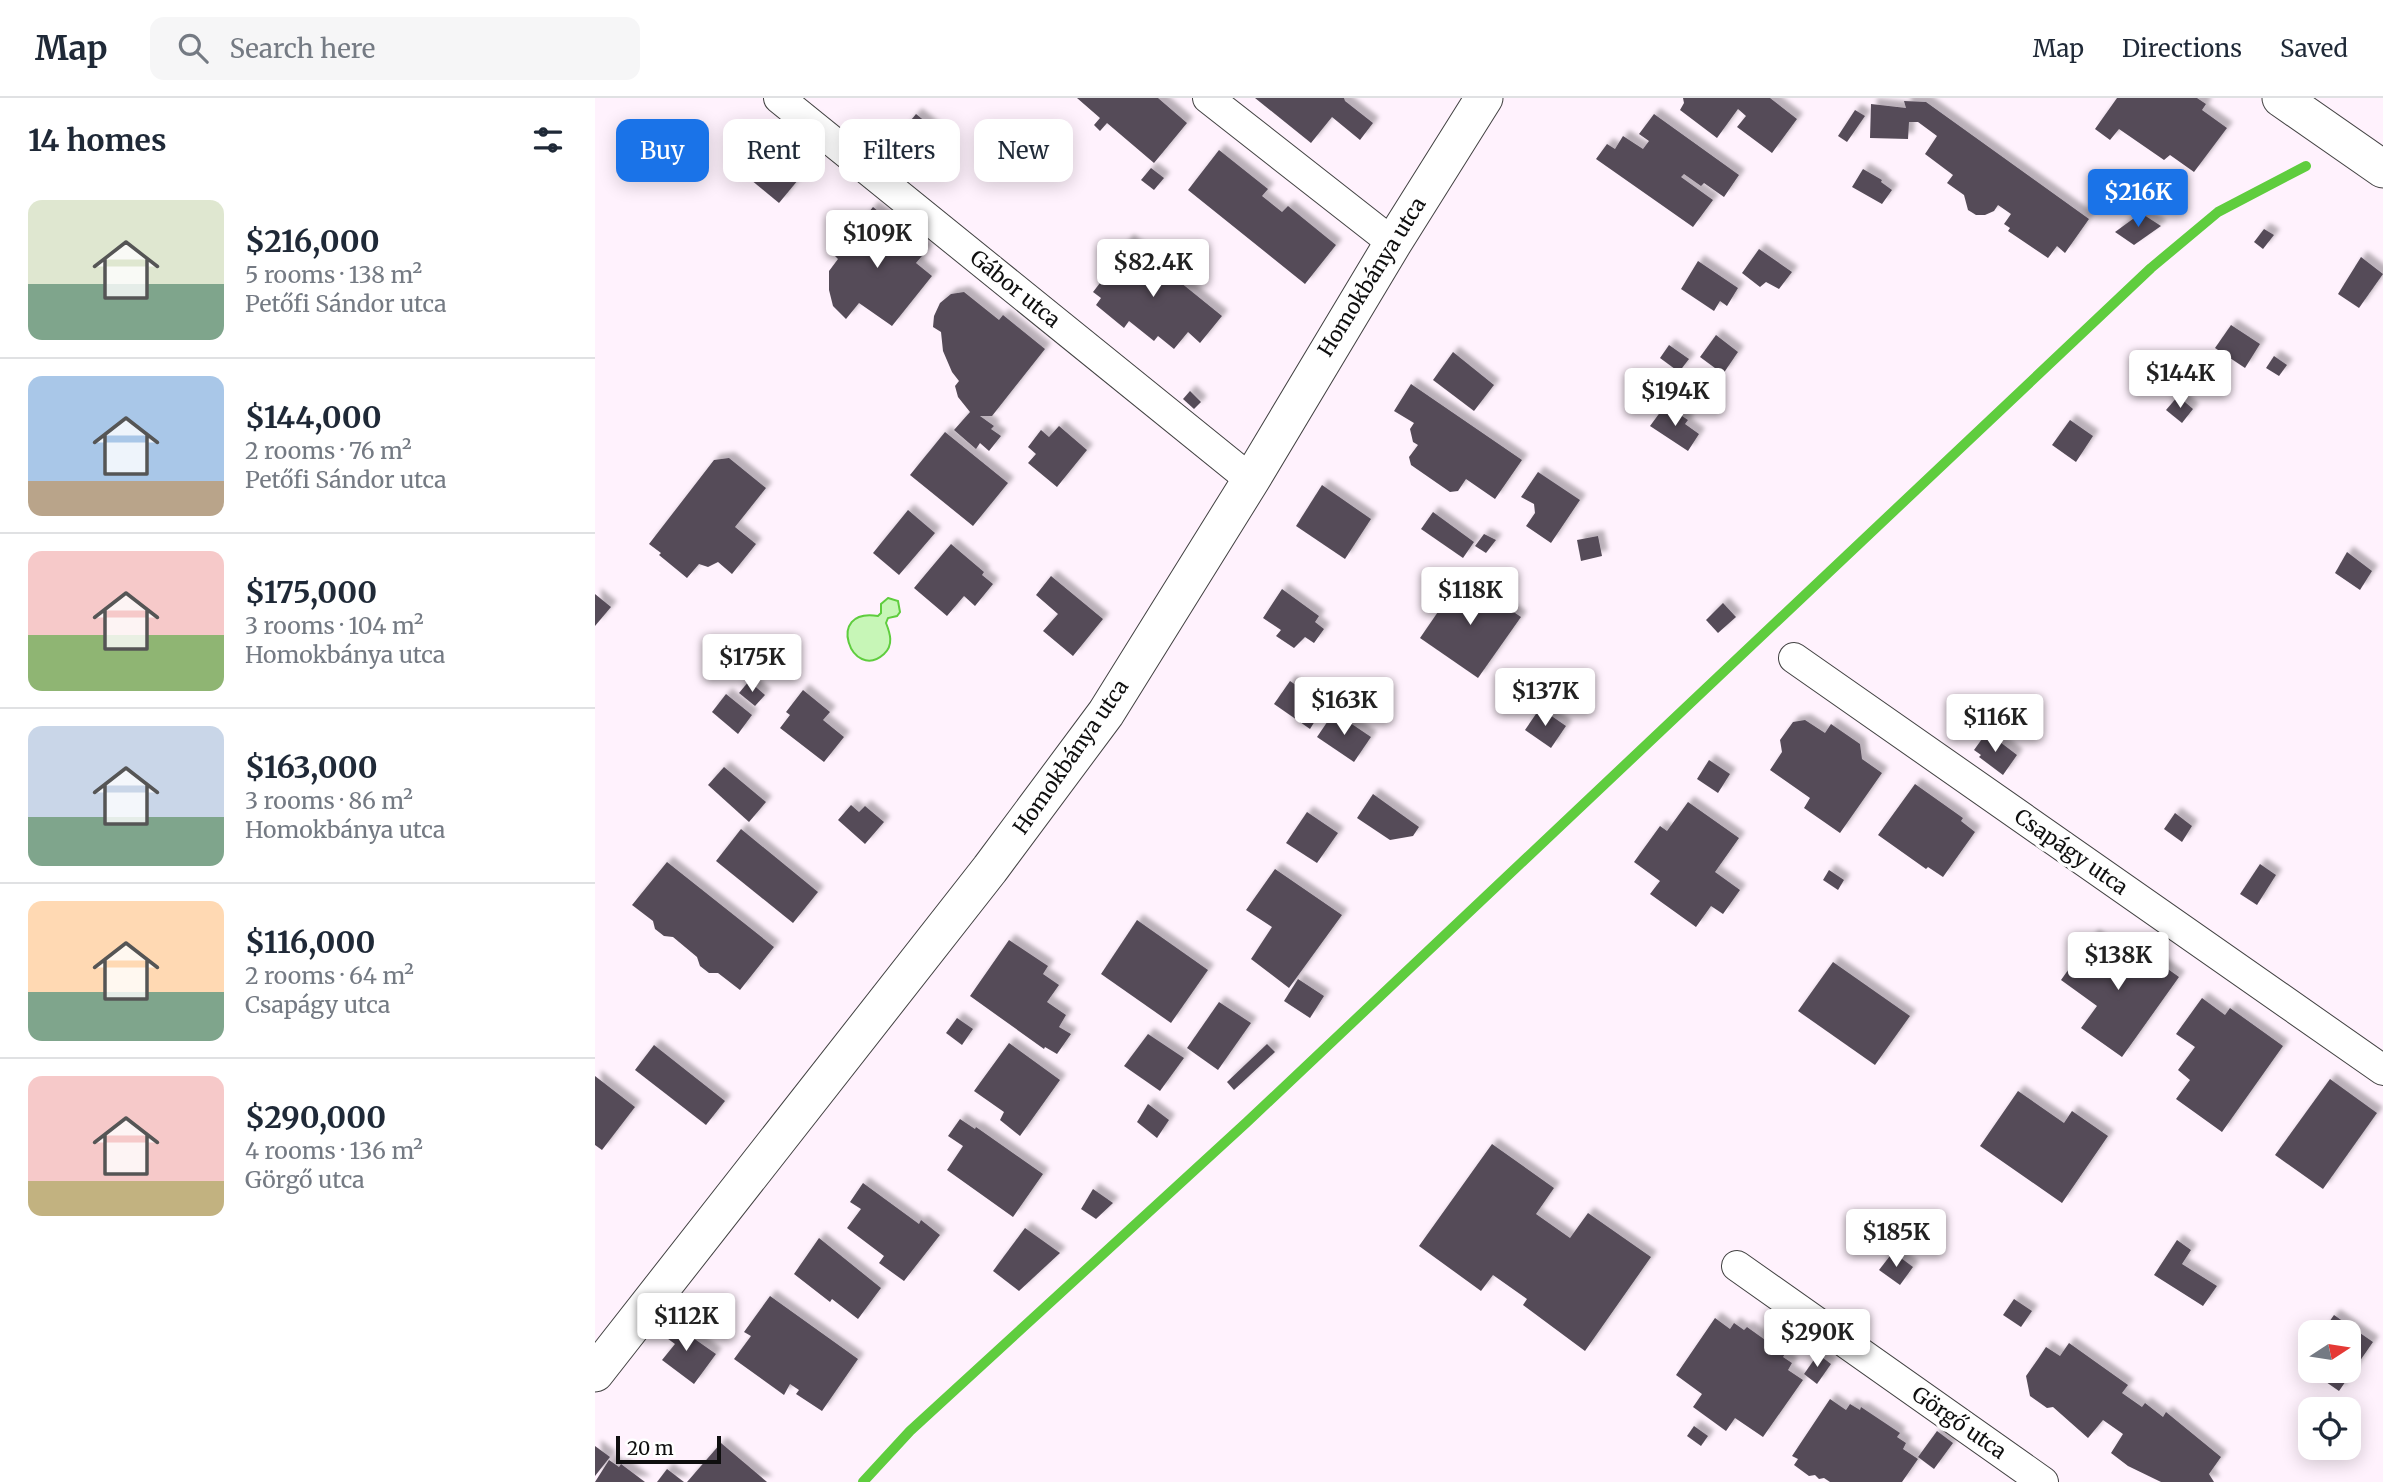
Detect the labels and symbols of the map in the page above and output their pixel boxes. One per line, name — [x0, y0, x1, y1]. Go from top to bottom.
pin: $216K — [2089, 170, 2187, 229]
street label: Homokbánya utca — [1312, 192, 1431, 361]
pin: $109K — [828, 211, 926, 270]
pin: $82.4K — [1096, 240, 1210, 299]
street label: Gábor utca — [965, 244, 1066, 333]
pin: $144K — [2131, 350, 2229, 410]
pin: $194K — [1626, 368, 1724, 428]
pin: $118K — [1421, 568, 1519, 627]
pin: $175K — [703, 634, 801, 694]
pin: $137K — [1496, 668, 1594, 728]
street label: Homokbánya utca — [1007, 674, 1134, 839]
pin: $163K — [1295, 678, 1393, 737]
pin: $116K — [1946, 694, 2044, 754]
street label: Csapágy utca — [2009, 802, 2133, 901]
pin: $138K — [2069, 932, 2167, 992]
pin: $185K — [1847, 1210, 1945, 1269]
pin: $112K — [637, 1294, 735, 1353]
pin: $290K — [1768, 1310, 1866, 1369]
north arrow — [2298, 1320, 2361, 1382]
street label: Görgő utca — [1907, 1380, 2012, 1465]
scale bar — [616, 1433, 721, 1465]

